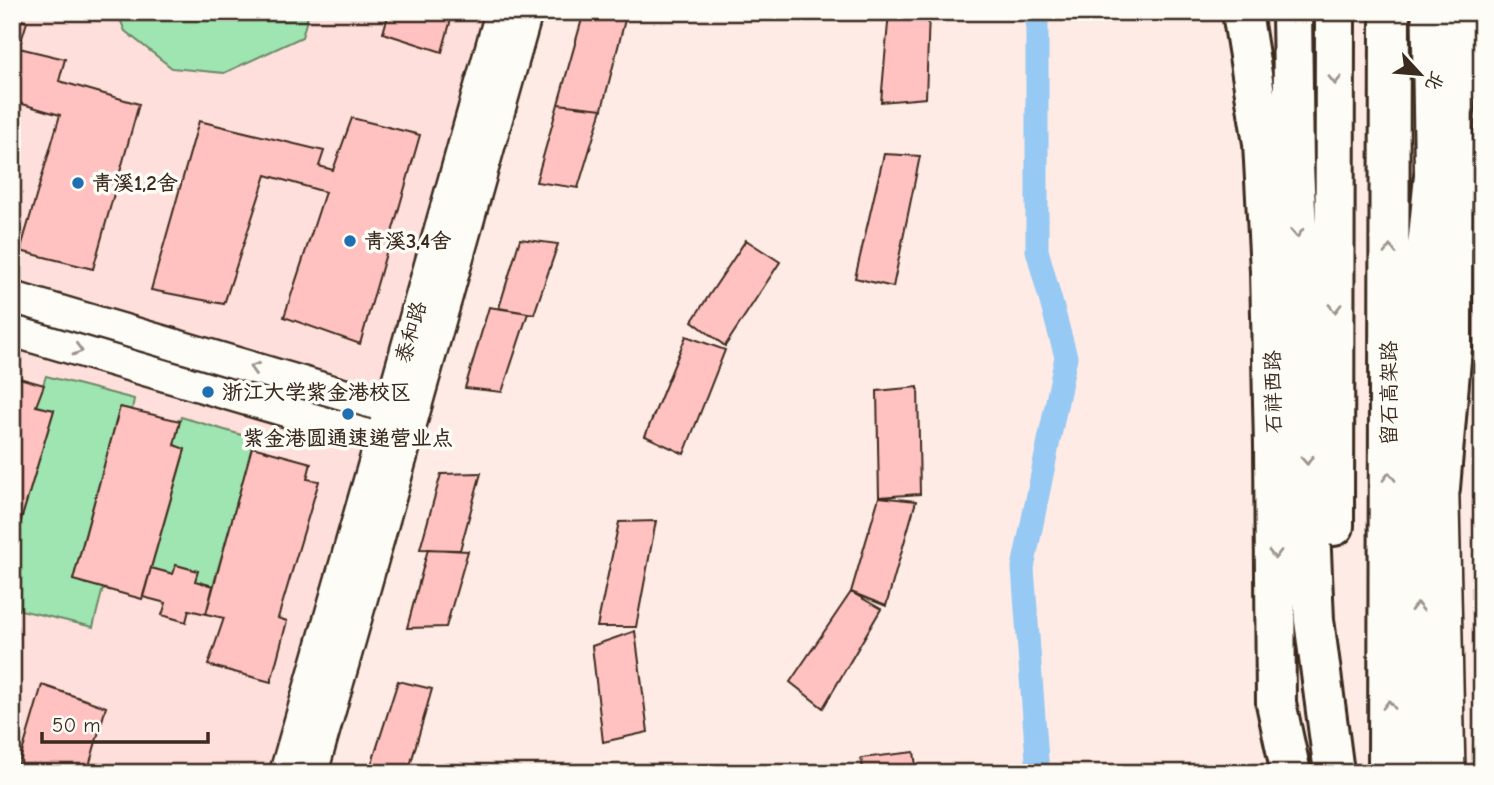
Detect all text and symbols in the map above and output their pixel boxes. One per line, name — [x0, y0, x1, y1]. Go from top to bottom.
north arrow — [1386, 38, 1456, 108]
text: 北 — [1420, 68, 1448, 94]
one-way arrow — [1327, 76, 1343, 86]
place label: 青溪1,2舍 — [92, 171, 178, 195]
marker: 青溪1,2舍 — [70, 175, 86, 191]
one-way arrow — [1289, 228, 1304, 239]
place label: 青溪3,4舍 — [364, 229, 451, 253]
marker: 青溪3,4舍 — [342, 233, 358, 249]
one-way arrow — [1382, 244, 1398, 254]
street label: 泰和路 — [391, 298, 431, 366]
one-way arrow — [1327, 303, 1343, 314]
street label: 留石高架路 — [1377, 341, 1401, 446]
one-way arrow — [72, 342, 84, 357]
street label: 石祥西路 — [1260, 350, 1286, 434]
one-way arrow — [248, 362, 260, 377]
place label: 浙江大学紫金港校区 — [222, 380, 411, 404]
marker: 浙江大学紫金港校区 — [200, 384, 216, 400]
marker: 紫金港圆通速递营业点 — [340, 406, 356, 422]
place label: 紫金港圆通速递营业点 — [243, 426, 453, 450]
one-way arrow — [1299, 455, 1314, 466]
one-way arrow — [1381, 471, 1397, 482]
one-way arrow — [1267, 549, 1283, 559]
one-way arrow — [1409, 601, 1425, 612]
one-way arrow — [1381, 699, 1397, 709]
scale bar — [42, 701, 208, 745]
text: 50 m — [52, 713, 101, 737]

